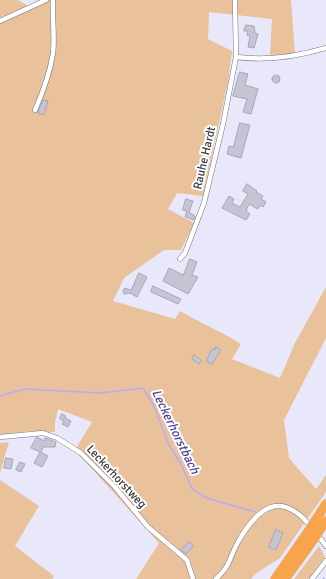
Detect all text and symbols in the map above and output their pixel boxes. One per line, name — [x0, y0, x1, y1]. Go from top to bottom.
street label: Rauhe Hardt — [191, 125, 219, 191]
water label: Leckerhorstbach — [148, 387, 202, 477]
street label: Leckerhorstweg — [83, 442, 149, 512]

